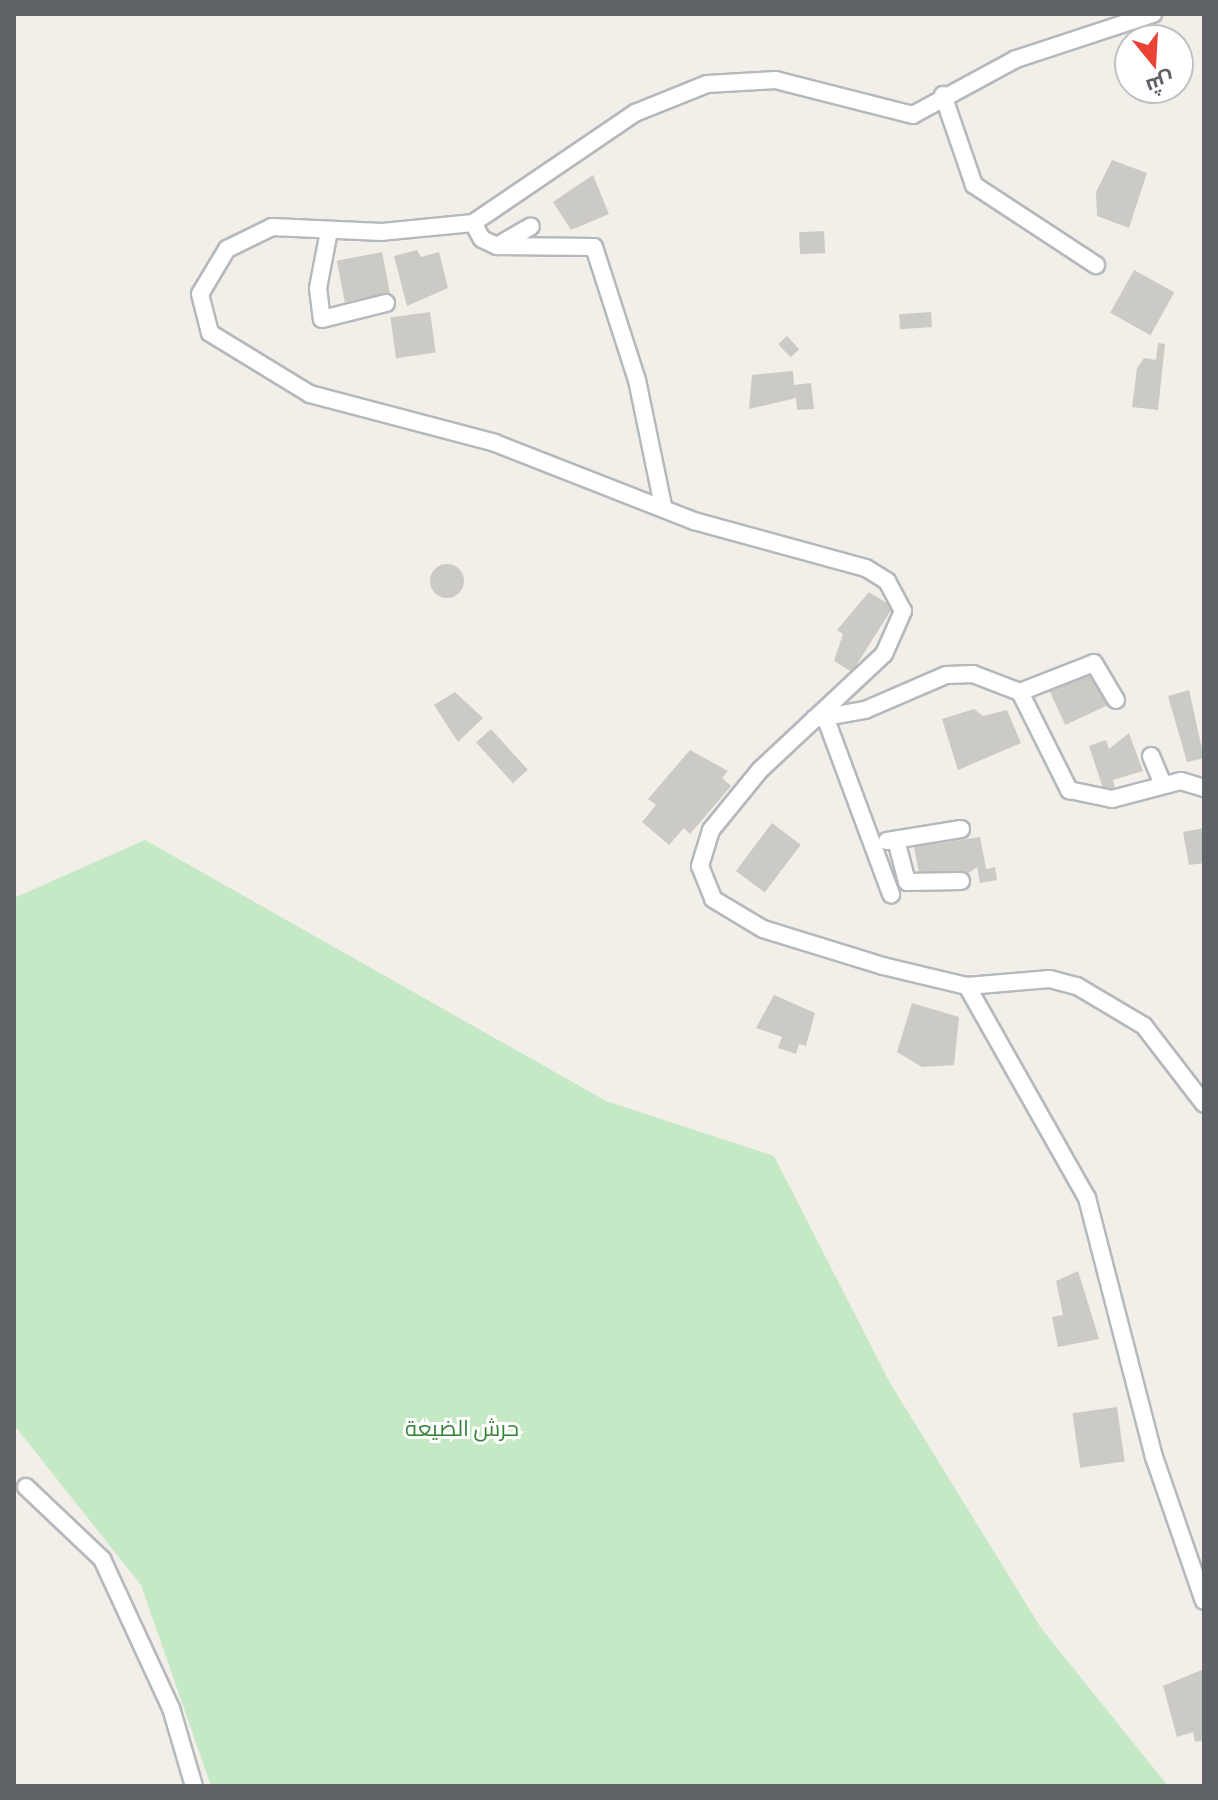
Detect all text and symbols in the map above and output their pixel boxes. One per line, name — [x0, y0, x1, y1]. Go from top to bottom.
north arrow — [1114, 24, 1194, 104]
text: ش — [1143, 68, 1178, 102]
park label: حرش الضيعة — [405, 1415, 519, 1441]

